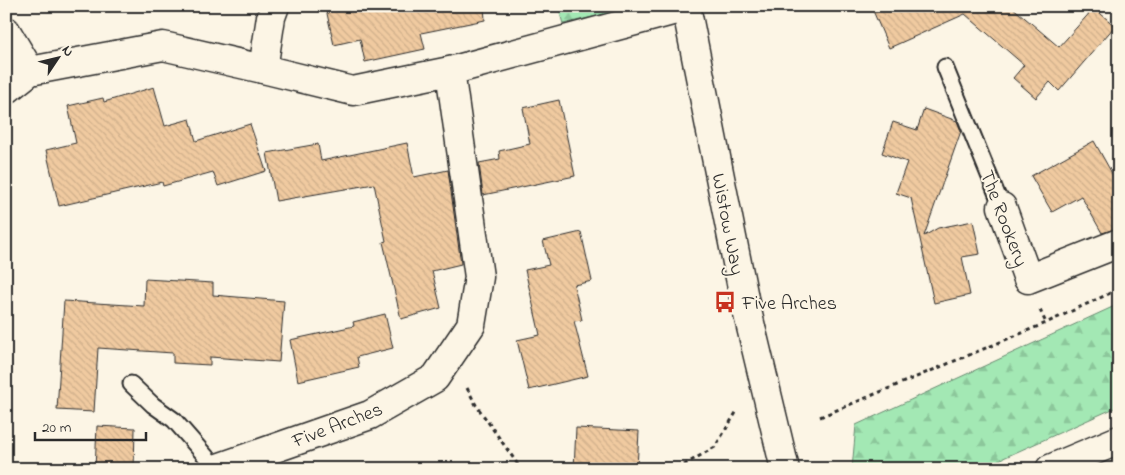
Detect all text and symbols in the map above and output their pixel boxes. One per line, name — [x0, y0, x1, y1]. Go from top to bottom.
north arrow — [32, 32, 82, 82]
text: N — [56, 42, 79, 61]
street label: The Rookery — [971, 166, 1034, 271]
street label: Wistow Way — [702, 171, 751, 278]
bus stop icon: Five Arches — [712, 289, 738, 315]
place label: Five Arches — [741, 290, 837, 319]
street label: Five Arches — [287, 396, 387, 457]
scale bar — [35, 410, 146, 442]
text: 20 m — [42, 417, 72, 439]

